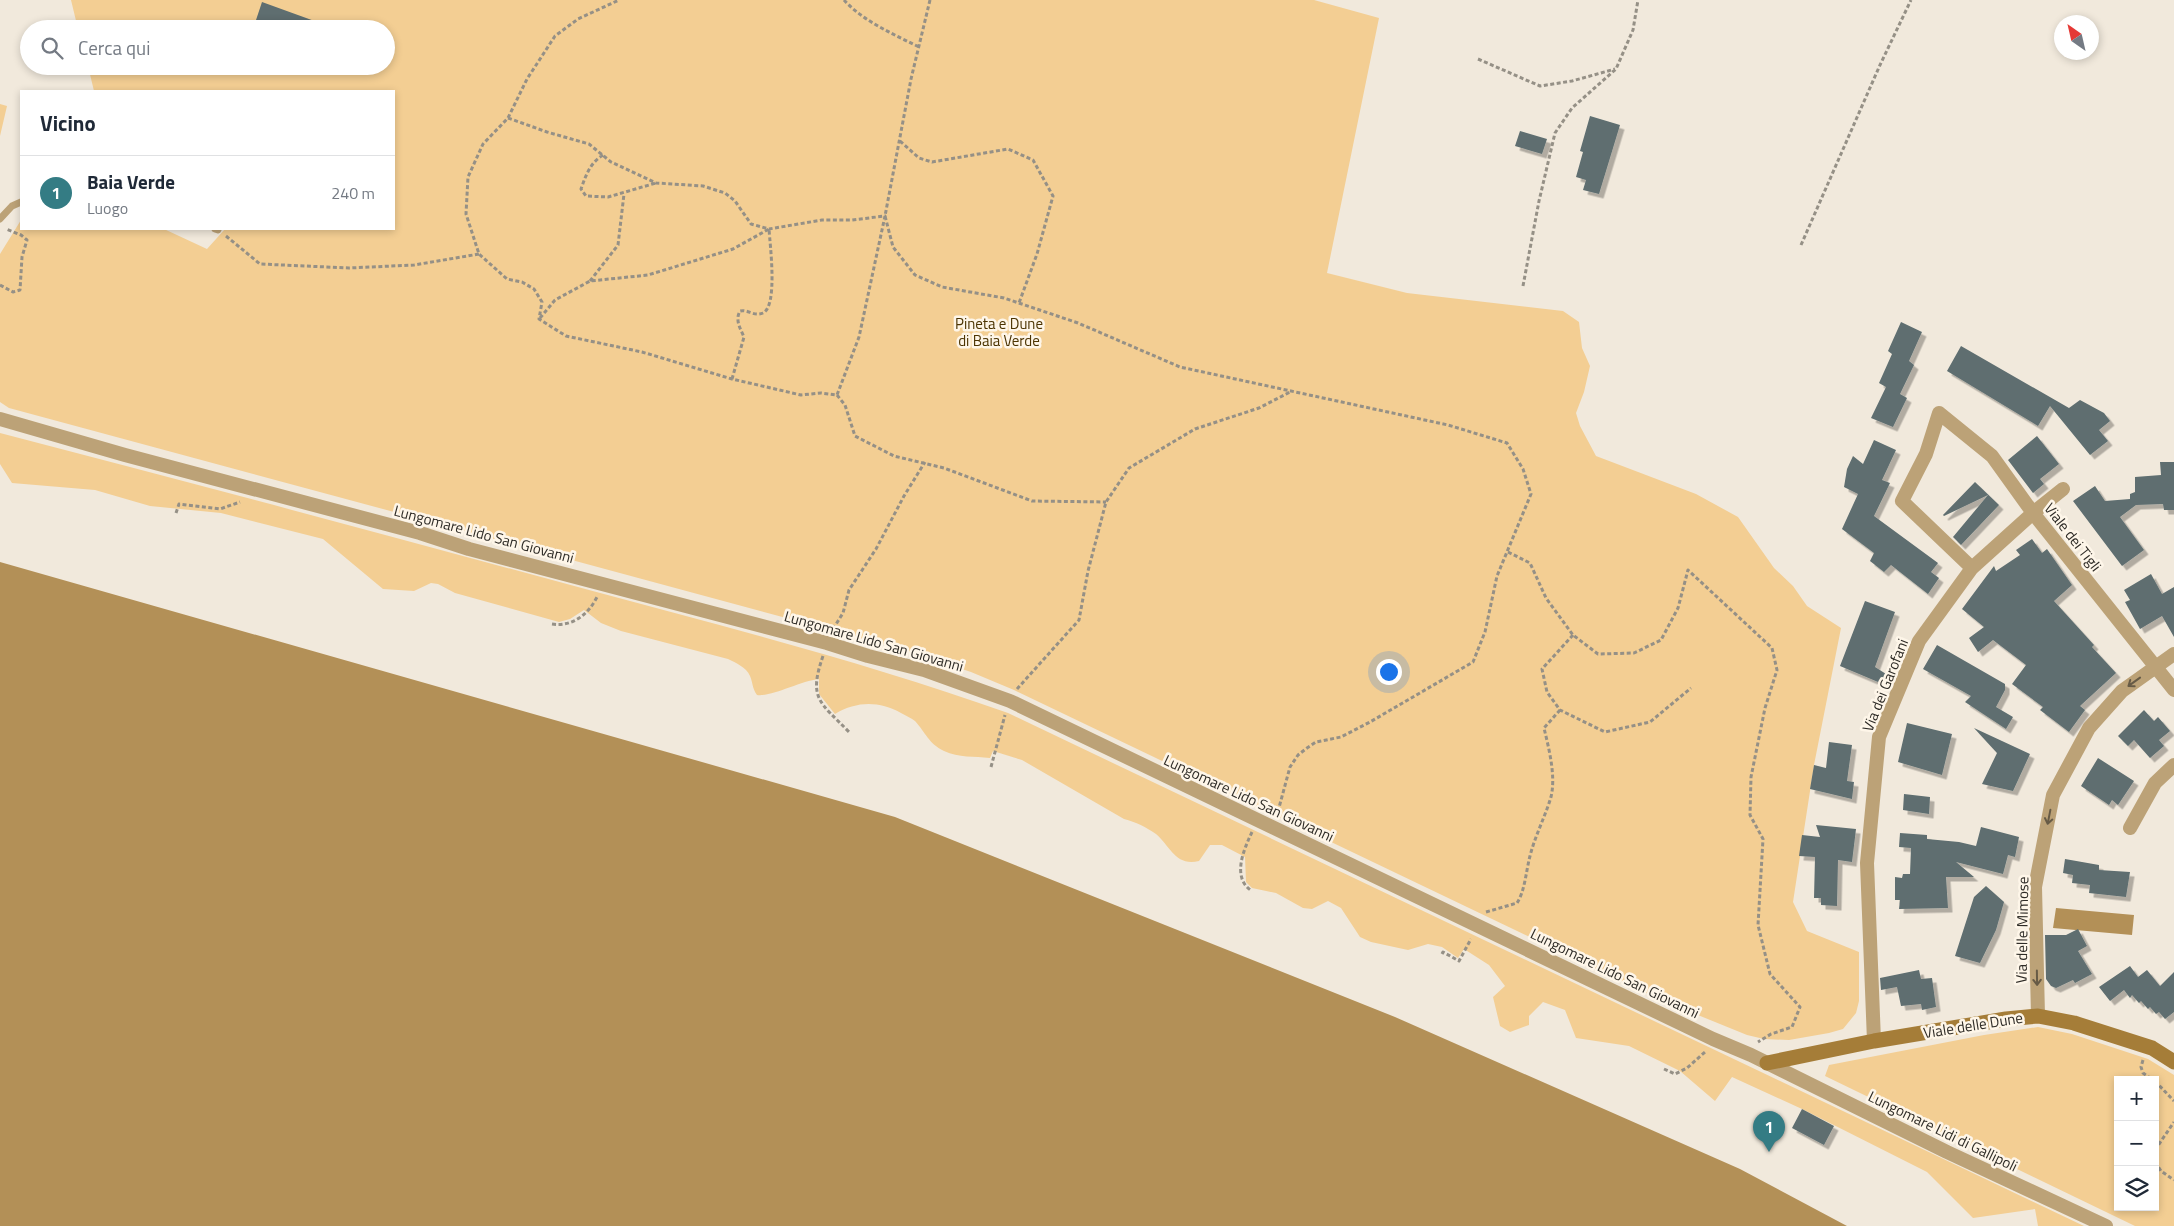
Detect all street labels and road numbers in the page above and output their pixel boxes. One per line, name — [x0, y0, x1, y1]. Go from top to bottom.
street label: Viale dei Tigli — [2039, 498, 2107, 576]
street label: Lungomare Lido San Giovanni — [391, 499, 577, 569]
street label: Lungomare Lido San Giovanni — [782, 604, 966, 678]
street label: Via dei Garofani — [1856, 635, 1914, 735]
street label: Lungomare Lido San Giovanni — [1160, 748, 1338, 848]
street label: Via delle Mimose — [2010, 876, 2034, 984]
street label: Lungomare Lido San Giovanni — [1527, 922, 1703, 1024]
street label: Viale delle Dune — [1922, 1006, 2024, 1044]
street label: Lungomare Lidi di Gallipoli — [1864, 1085, 2022, 1177]

